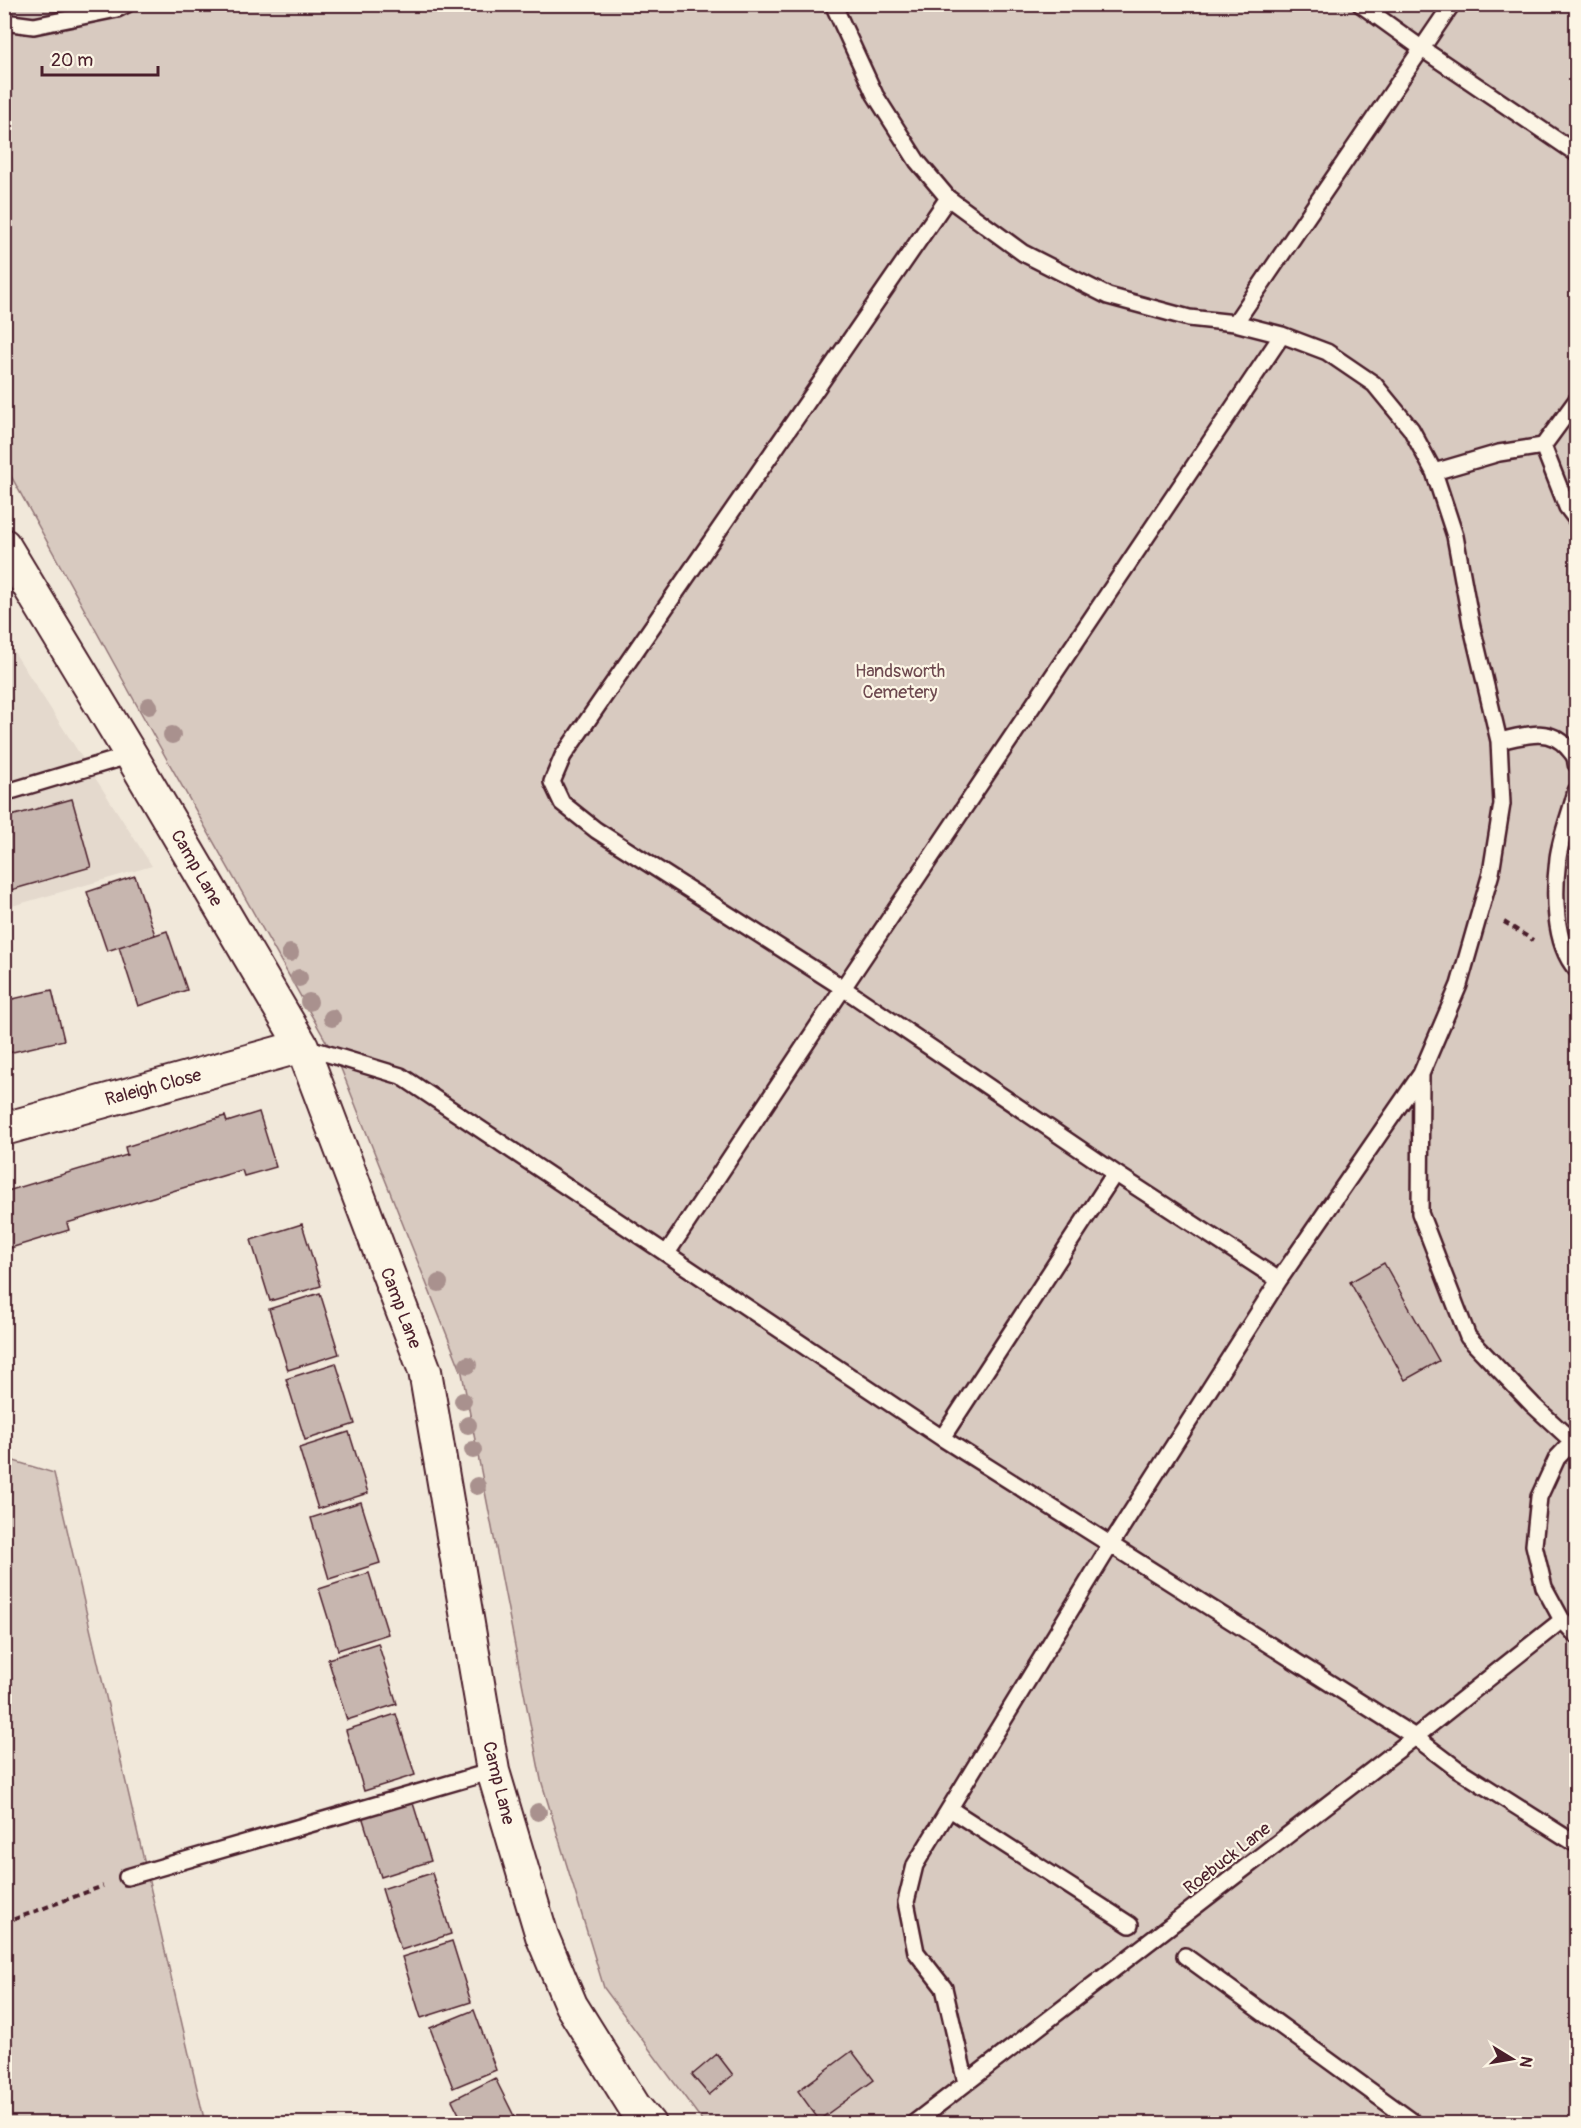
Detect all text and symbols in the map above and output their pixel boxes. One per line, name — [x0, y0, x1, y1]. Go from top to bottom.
scale bar — [42, 39, 158, 77]
text: 20 m — [51, 49, 93, 72]
park label: Handsworth Cemetery — [855, 660, 945, 704]
street label: Camp Lane — [165, 826, 228, 911]
street label: Raleigh Close — [102, 1064, 204, 1111]
street label: Camp Lane — [375, 1264, 427, 1352]
street label: Camp Lane — [477, 1739, 520, 1827]
street label: Roebuck Lane — [1179, 1817, 1276, 1900]
north arrow — [1482, 2029, 1542, 2089]
text: N — [1515, 2054, 1537, 2069]

